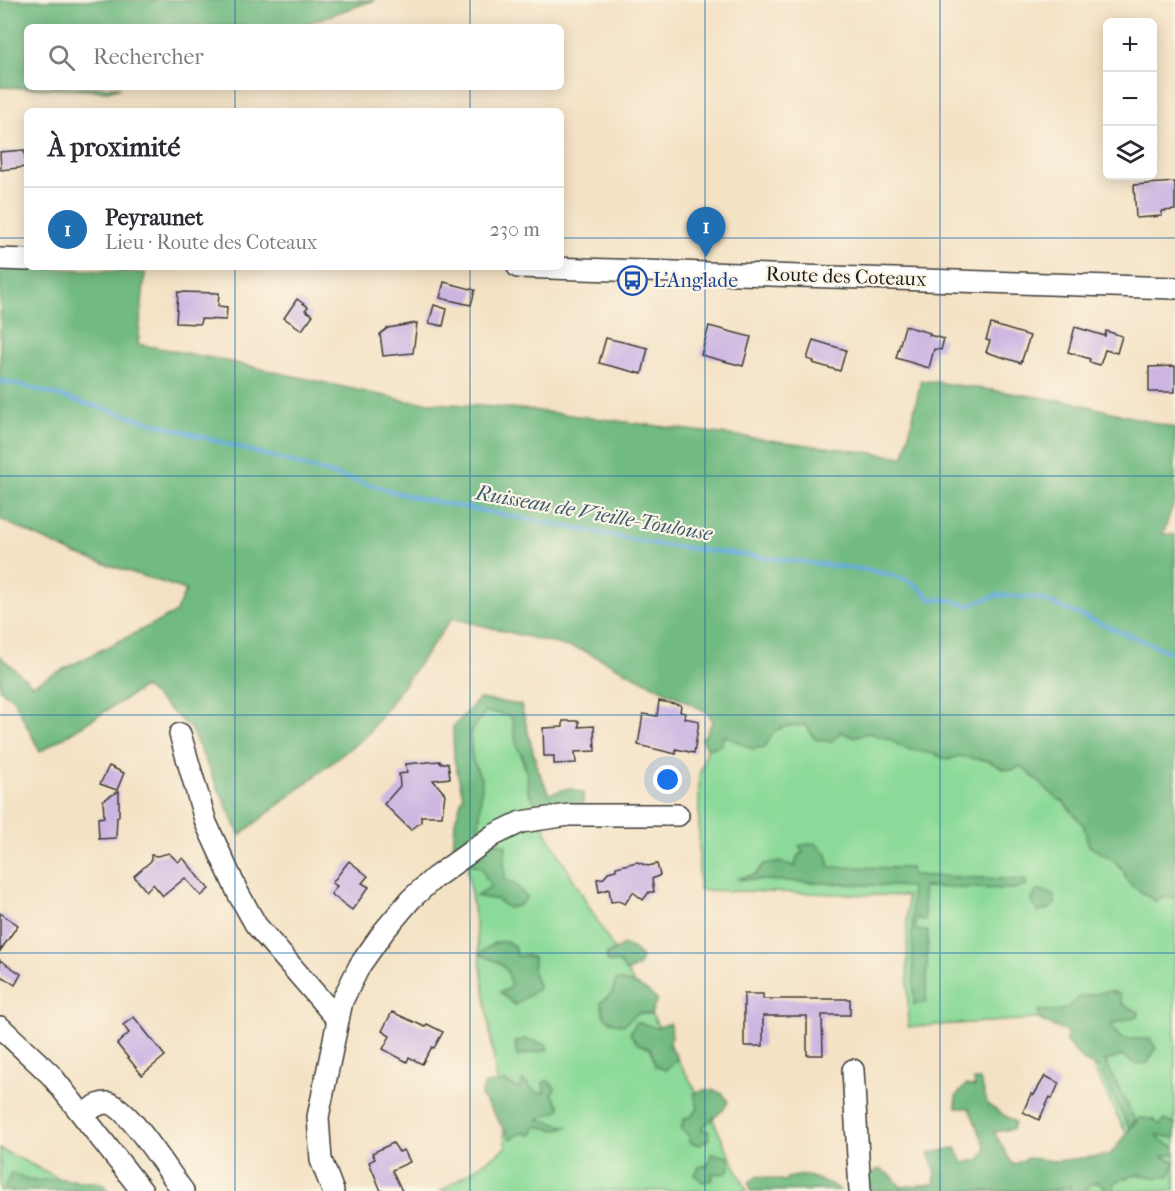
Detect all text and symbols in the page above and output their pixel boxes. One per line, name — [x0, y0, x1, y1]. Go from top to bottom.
map controls — [1103, 18, 1157, 180]
button: + — [1103, 18, 1157, 72]
search box — [24, 24, 564, 90]
icon: search — [45, 41, 78, 74]
text: Rechercher — [93, 44, 204, 70]
button: − — [1103, 72, 1157, 126]
button: layers — [1103, 126, 1157, 180]
text: À proximité — [48, 132, 180, 163]
text: Peyraunet — [105, 205, 203, 231]
pin: 1 — [686, 208, 726, 257]
text: 1 — [64, 218, 71, 241]
text: 230 m — [490, 218, 540, 241]
text: Lieu · Route des Coteaux — [105, 231, 317, 254]
street label: Route des Coteaux — [765, 262, 927, 291]
bus stop icon: L'Anglade — [616, 264, 648, 296]
place label: L'Anglade — [653, 269, 738, 292]
water label: Ruisseau de Vieille-Toulouse — [472, 480, 715, 546]
your location — [653, 765, 682, 794]

